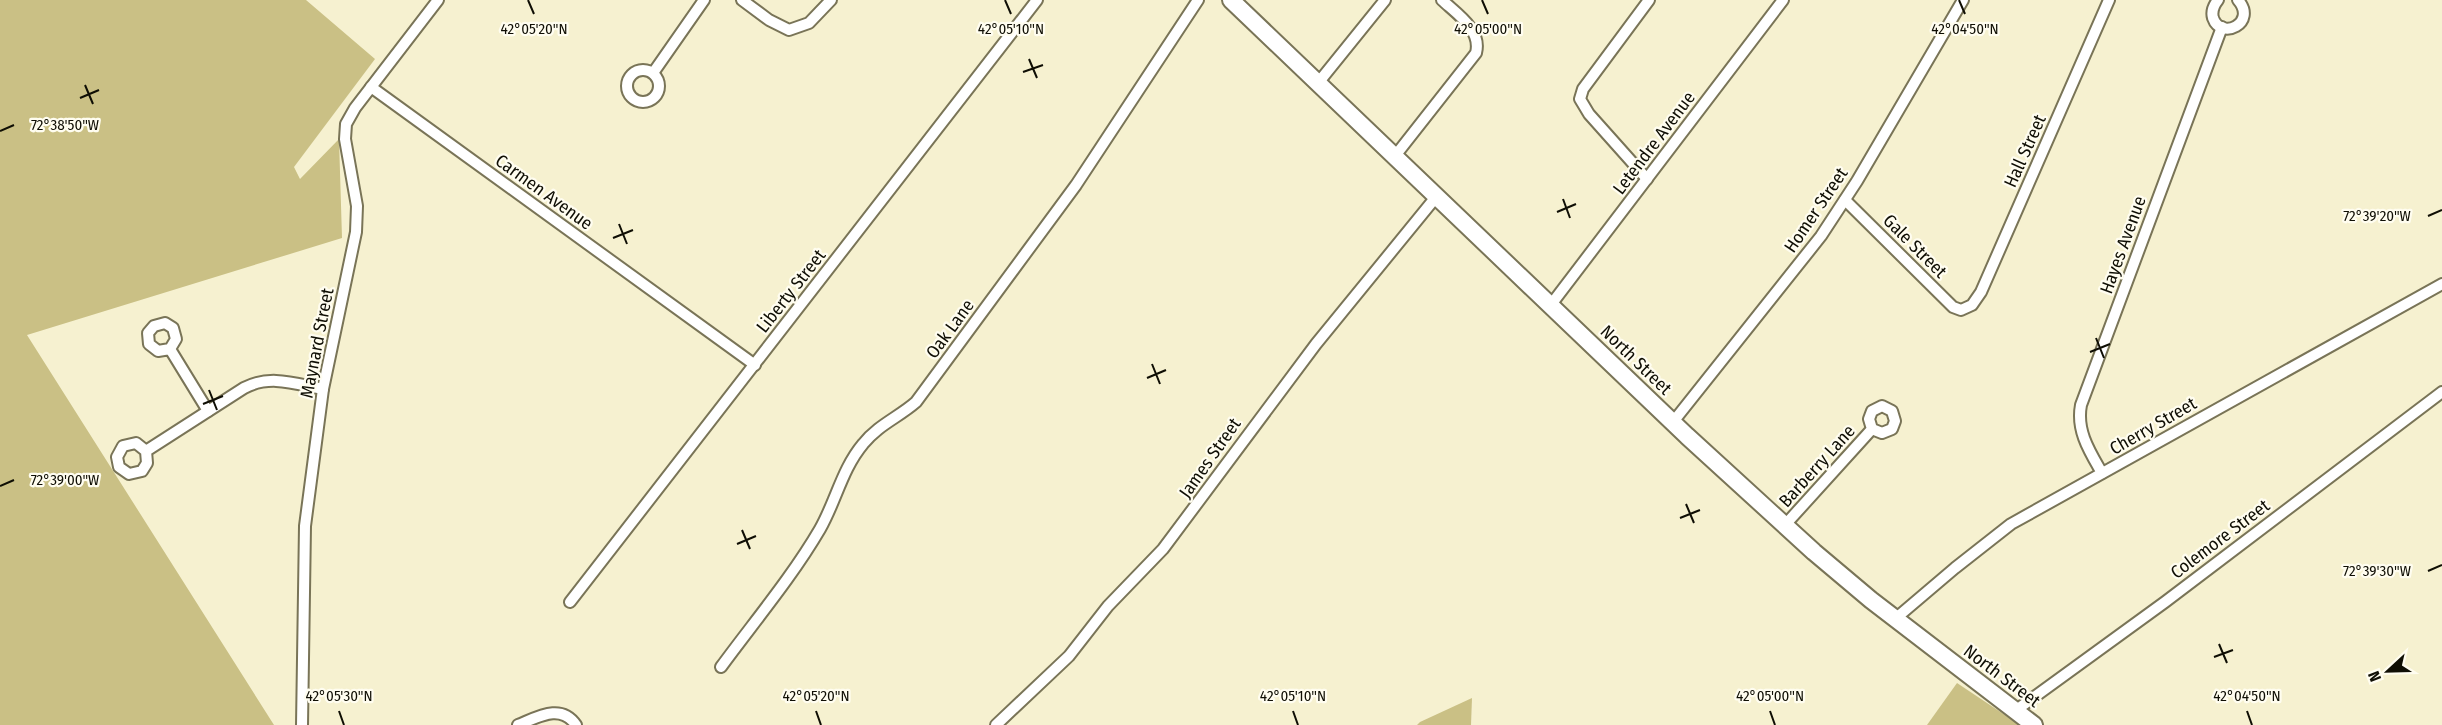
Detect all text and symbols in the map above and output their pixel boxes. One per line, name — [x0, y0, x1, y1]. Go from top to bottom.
text: 42°05'20"N — [500, 20, 568, 38]
text: 42°05'10"N — [978, 20, 1044, 38]
text: 42°05'00"N — [1454, 20, 1522, 38]
text: 42°04'50"N — [1931, 20, 1999, 38]
street label: Letendre Avenue — [1608, 87, 1700, 199]
street label: Hall Street — [1999, 111, 2051, 191]
text: 72°38'50"W — [31, 116, 99, 134]
street label: Carmen Avenue — [491, 149, 597, 235]
street label: Homer Street — [1780, 163, 1853, 257]
street label: Hayes Avenue — [2095, 193, 2151, 297]
text: 72°39'20"W — [2343, 207, 2411, 225]
street label: Gale Street — [1879, 210, 1951, 282]
street label: Liberty Street — [752, 245, 830, 337]
street label: Maynard Street — [296, 286, 338, 400]
street label: Oak Lane — [921, 295, 979, 363]
street label: North Street — [1596, 321, 1676, 399]
street label: Cherry Street — [2106, 392, 2200, 460]
street label: James Street — [1174, 414, 1246, 502]
street label: Barberry Lane — [1774, 420, 1860, 512]
text: 72°39'00"W — [31, 471, 99, 489]
street label: Colemore Street — [2166, 495, 2274, 583]
text: 72°39'30"W — [2343, 562, 2411, 580]
street label: North Street — [1959, 640, 2045, 712]
north arrow — [2358, 641, 2418, 701]
text: N — [2364, 668, 2385, 684]
text: 42°05'30"N — [305, 687, 373, 705]
text: 42°05'20"N — [782, 687, 850, 705]
text: 42°05'10"N — [1260, 687, 1326, 705]
text: 42°05'00"N — [1736, 687, 1804, 705]
text: 42°04'50"N — [2213, 687, 2281, 705]

